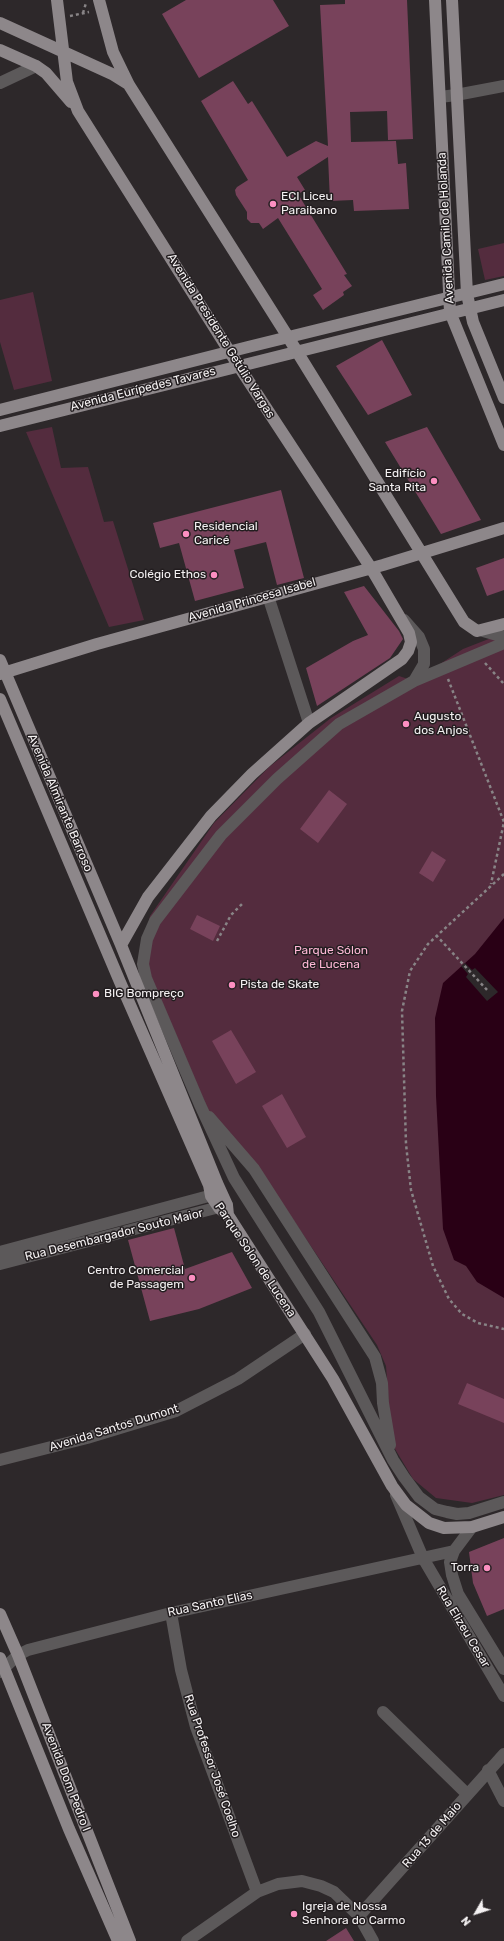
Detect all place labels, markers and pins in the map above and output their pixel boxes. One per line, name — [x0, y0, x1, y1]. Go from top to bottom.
place label: ECI Liceu Paraibano — [281, 190, 337, 218]
marker: ECI Liceu Paraibano — [268, 199, 278, 209]
place label: Edifício Santa Rita — [368, 467, 426, 495]
marker: Edifício Santa Rita — [429, 476, 439, 486]
place label: Residencial Caricé — [194, 520, 258, 548]
marker: Residencial Caricé — [181, 529, 191, 539]
place label: Colégio Ethos — [129, 568, 206, 582]
marker: Colégio Ethos — [209, 570, 219, 580]
place label: Augusto dos Anjos — [414, 710, 468, 738]
marker: Augusto dos Anjos — [401, 719, 411, 729]
place label: Pista de Skate — [240, 978, 319, 992]
marker: Pista de Skate — [227, 980, 237, 990]
place label: BIG Bompreço — [104, 987, 184, 1001]
marker: BIG Bompreço — [91, 989, 101, 999]
place label: Centro Comercial de Passagem — [87, 1264, 184, 1292]
marker: Centro Comercial de Passagem — [187, 1273, 197, 1283]
place label: Torra — [451, 1561, 479, 1575]
marker: Torra — [482, 1563, 492, 1573]
place label: Igreja de Nossa Senhora do Carmo — [302, 1900, 405, 1928]
marker: Igreja de Nossa Senhora do Carmo — [289, 1909, 299, 1919]

